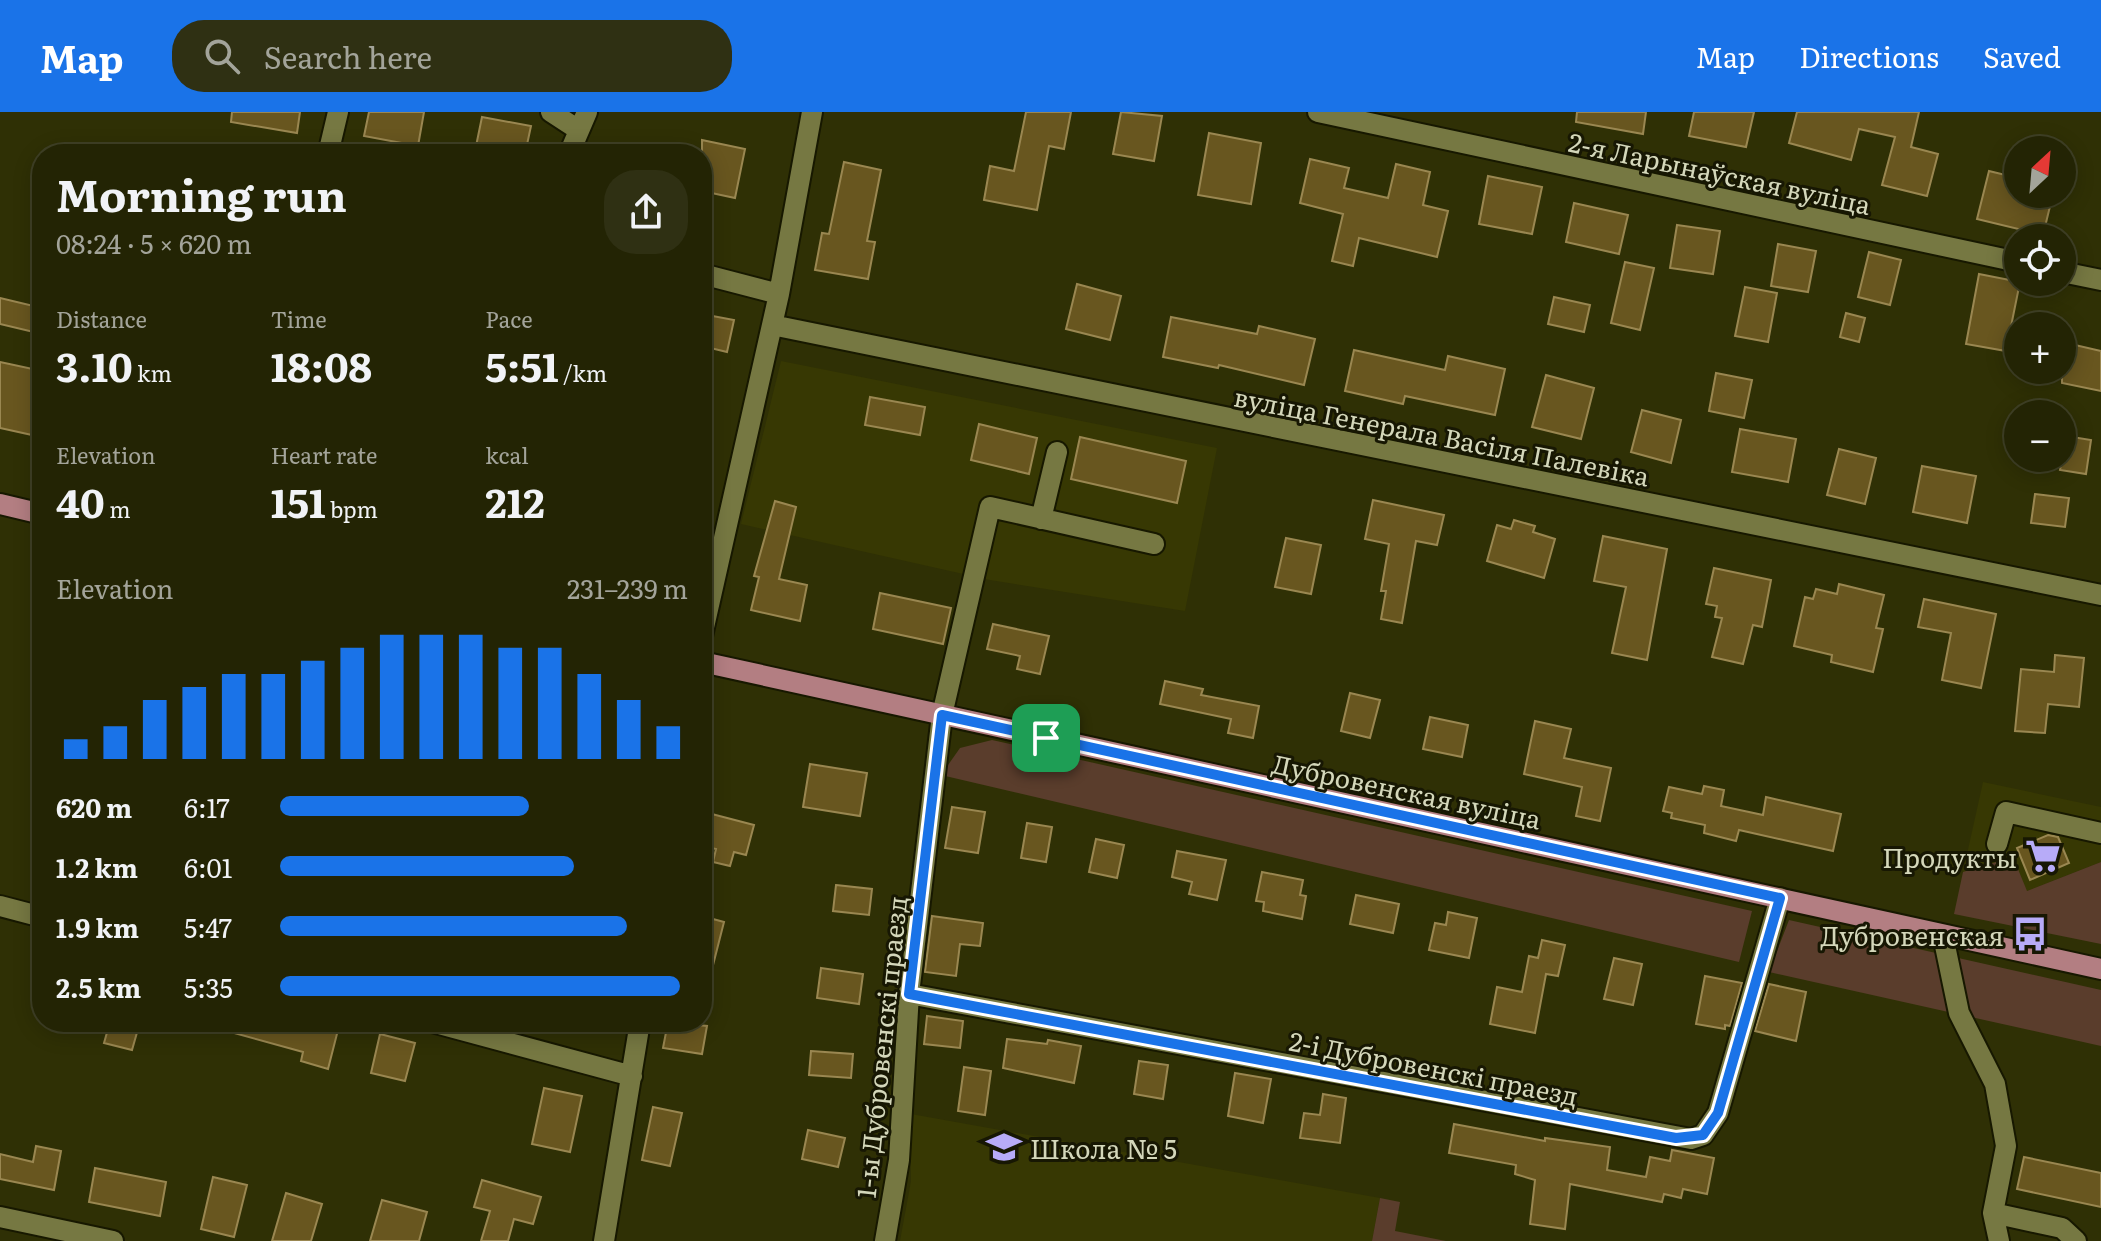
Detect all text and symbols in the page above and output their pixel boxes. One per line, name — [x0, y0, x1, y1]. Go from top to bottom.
search box — [172, 20, 732, 92]
text: Map — [40, 28, 124, 85]
icon: search — [200, 34, 244, 78]
text: Search here — [264, 34, 432, 78]
text: Map — [1696, 35, 1755, 77]
text: Directions — [1799, 35, 1939, 77]
text: Saved — [1983, 35, 2061, 77]
street label: 2-я Ларынаўская вуліца — [1565, 121, 1875, 223]
north arrow — [2004, 136, 2076, 208]
map controls — [2004, 136, 2076, 472]
text: Morning run — [56, 160, 347, 226]
button: share — [604, 170, 688, 254]
text: 08:24 · 5 × 620 m — [56, 223, 252, 262]
button: locate — [2004, 224, 2076, 296]
text: Distance — [56, 302, 147, 335]
text: Time — [271, 302, 327, 335]
text: Pace — [485, 302, 533, 335]
button: + — [2004, 312, 2076, 384]
text: 3.10 — [56, 335, 133, 394]
text: 18:08 — [271, 335, 372, 394]
text: 5:51 — [485, 335, 559, 394]
text: km — [133, 356, 172, 389]
text: /km — [559, 356, 607, 389]
street label: вуліца Генерала Васіля Палевіка — [1231, 376, 1653, 494]
button: − — [2004, 400, 2076, 472]
text: Elevation — [56, 438, 155, 471]
text: Heart rate — [271, 438, 377, 471]
text: kcal — [485, 438, 529, 471]
text: 40 — [56, 471, 105, 530]
text: 151 — [271, 471, 326, 530]
text: 212 — [485, 471, 545, 530]
text: m — [105, 492, 131, 525]
text: bpm — [326, 492, 378, 525]
text: Elevation — [56, 568, 174, 607]
text: 231–239 m — [567, 568, 688, 607]
pin — [1012, 704, 1080, 772]
icon: arrive — [1024, 716, 1068, 760]
street label: Дубровенская вуліца — [1269, 742, 1545, 838]
text: 620 m — [56, 787, 132, 826]
text: 6:17 — [184, 787, 230, 826]
place label: Продукты — [1882, 837, 2017, 876]
supermarket icon: Продукты — [2024, 837, 2062, 875]
text: 1.2 km — [56, 847, 138, 886]
text: 6:01 — [184, 847, 232, 886]
street label: 1-ы Дубровенскі праезд — [845, 894, 915, 1200]
text: 1.9 km — [56, 907, 139, 946]
text: 5:47 — [184, 907, 232, 946]
place label: Дубровенская — [1820, 915, 2004, 954]
bus stop icon: Дубровенская — [2011, 915, 2049, 953]
text: 2.5 km — [56, 967, 141, 1006]
text: 5:35 — [184, 967, 233, 1006]
street label: 2-і Дубровенскі праезд — [1286, 1020, 1582, 1114]
school or university icon: Школа № 5 — [985, 1128, 1023, 1166]
place label: Школа № 5 — [1030, 1128, 1177, 1167]

